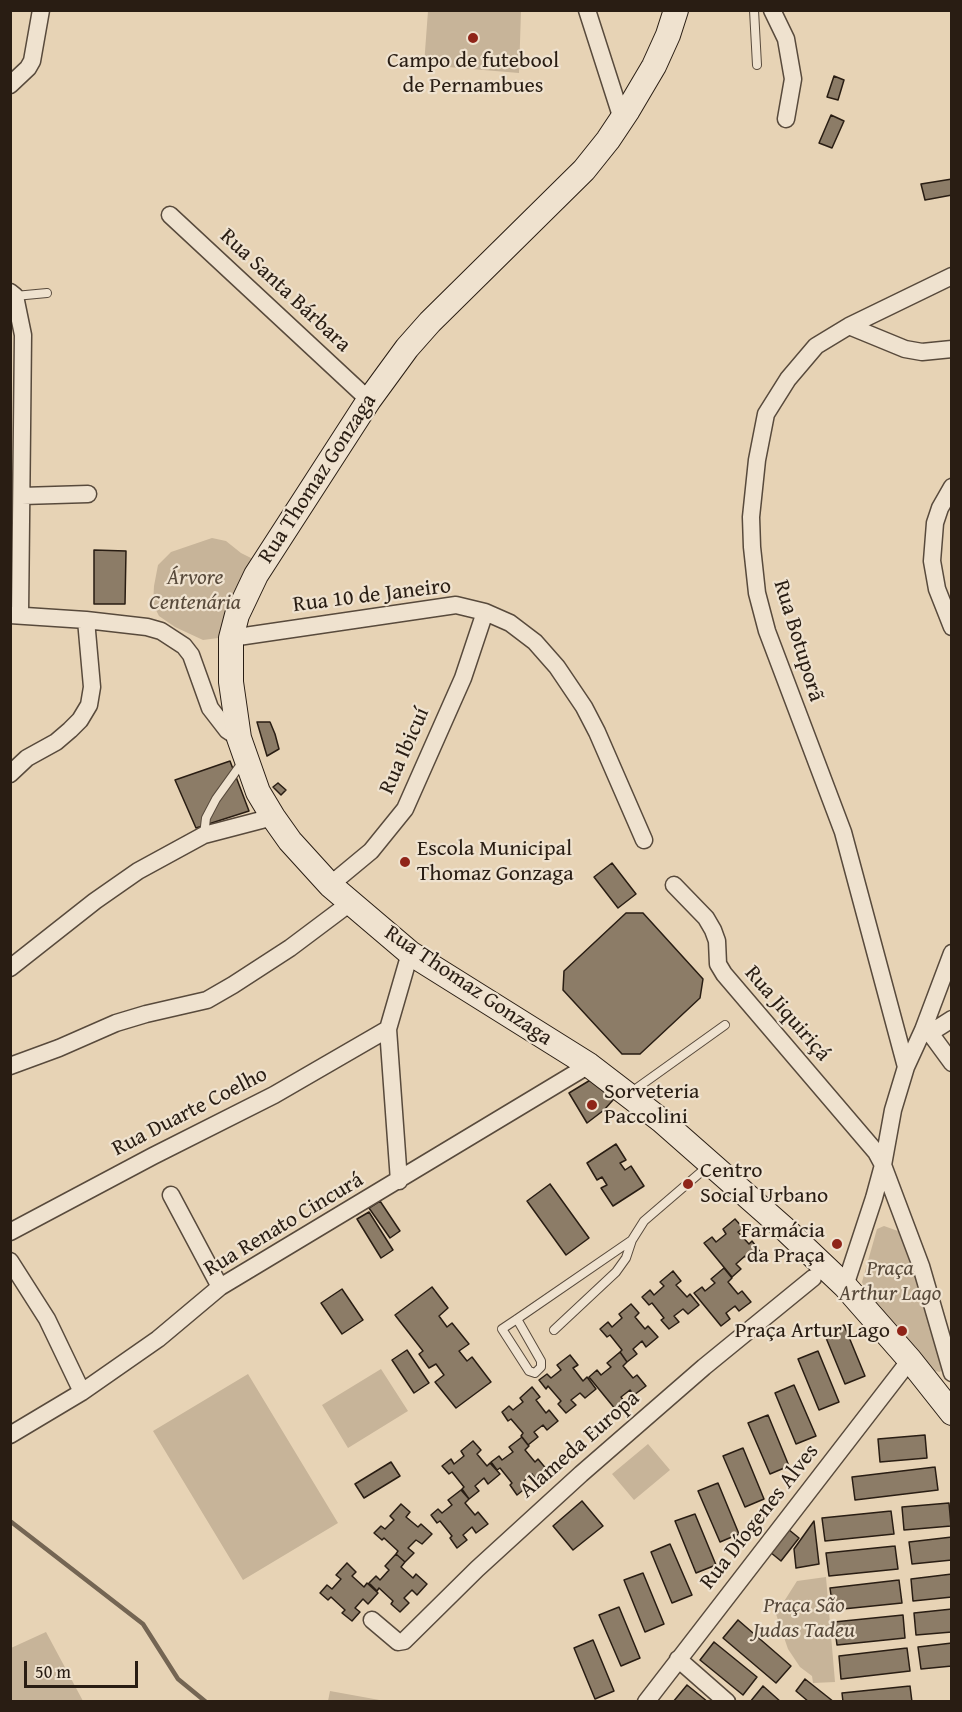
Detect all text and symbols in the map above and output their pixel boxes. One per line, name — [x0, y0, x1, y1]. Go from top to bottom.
marker: Campo de futebool de Pernambues — [466, 31, 480, 45]
place label: Campo de futebool de Pernambues — [387, 48, 559, 100]
street label: Rua Santa Bárbara — [214, 224, 356, 358]
street label: Rua Thomaz Gonzaga — [253, 389, 383, 569]
park label: Árvore Centenária — [149, 565, 241, 616]
street label: Rua 10 de Janeiro — [292, 573, 452, 619]
street label: Rua Botuporã — [767, 577, 829, 705]
street label: Rua Ibicuí — [374, 704, 436, 798]
place label: Escola Municipal Thomaz Gonzaga — [417, 836, 574, 888]
marker: Escola Municipal Thomaz Gonzaga — [398, 855, 412, 869]
street label: Rua Thomaz Gonzaga — [379, 920, 557, 1052]
street label: Rua Jiquiriçá — [738, 961, 836, 1067]
street label: Rua Duarte Coelho — [108, 1061, 272, 1163]
place label: Sorveteria Paccolini — [604, 1079, 700, 1130]
marker: Sorveteria Paccolini — [585, 1098, 599, 1112]
place label: Centro Social Urbano — [700, 1158, 828, 1210]
street label: Rua Renato Cincurá — [200, 1167, 368, 1283]
marker: Centro Social Urbano — [681, 1177, 695, 1191]
place label: Farmácia da Praça — [741, 1218, 825, 1270]
marker: Farmácia da Praça — [830, 1237, 844, 1251]
park label: Praça Arthur Lago — [839, 1256, 941, 1308]
place label: Praça Artur Lago — [735, 1318, 890, 1344]
marker: Praça Artur Lago — [895, 1324, 909, 1338]
street label: Alameda Europa — [515, 1386, 645, 1504]
street label: Rua Díogenes Alves — [695, 1439, 825, 1595]
park label: Praça São Judas Tadeu — [753, 1593, 855, 1645]
scale bar — [27, 1649, 141, 1687]
text: 50 m — [35, 1658, 71, 1685]

